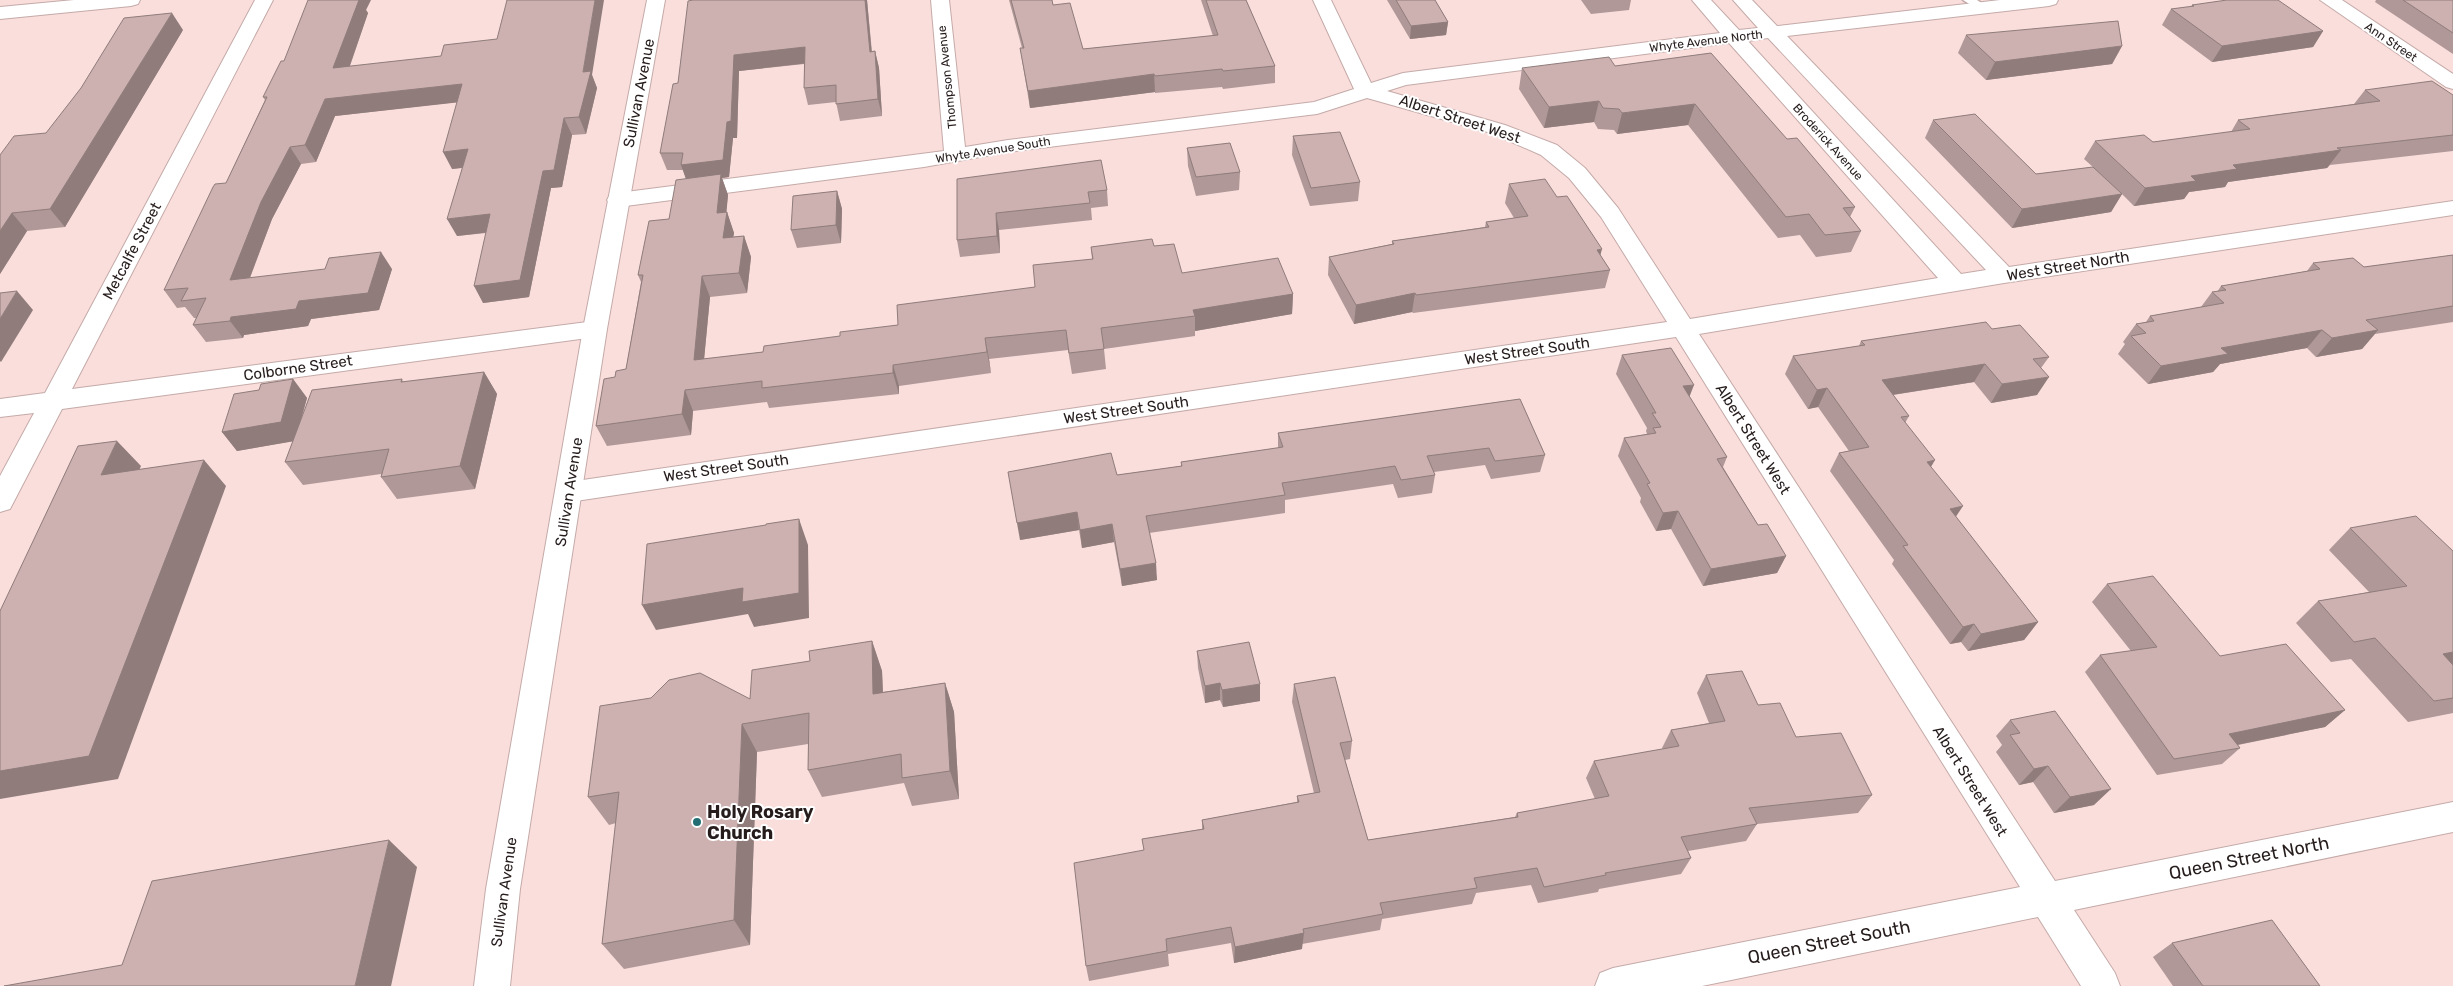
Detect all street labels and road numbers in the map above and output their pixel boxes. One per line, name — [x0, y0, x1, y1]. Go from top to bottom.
street label: Ann Street — [2362, 19, 2420, 65]
street label: Thompson Avenue — [935, 24, 959, 129]
street label: Whyte Avenue North — [1648, 27, 1764, 55]
street label: Sullivan Avenue — [620, 37, 658, 149]
street label: Albert Street West — [1397, 91, 1523, 147]
street label: Broderick Avenue — [1790, 101, 1866, 183]
street label: Whyte Avenue South — [935, 134, 1051, 166]
street label: Metcalfe Street — [99, 199, 165, 303]
street label: West Street North — [2005, 247, 2131, 285]
street label: West Street South — [1463, 333, 1591, 369]
street label: Colborne Street — [242, 351, 354, 385]
street label: Albert Street West — [1712, 381, 1794, 498]
street label: West Street South — [1062, 392, 1190, 428]
street label: Sullivan Avenue — [551, 436, 587, 548]
street label: West Street South — [662, 450, 790, 486]
street label: Albert Street West — [1929, 723, 2011, 840]
street label: Queen Street North — [2167, 832, 2331, 884]
street label: Sullivan Avenue — [487, 836, 521, 948]
street label: Queen Street South — [1746, 915, 1912, 969]

